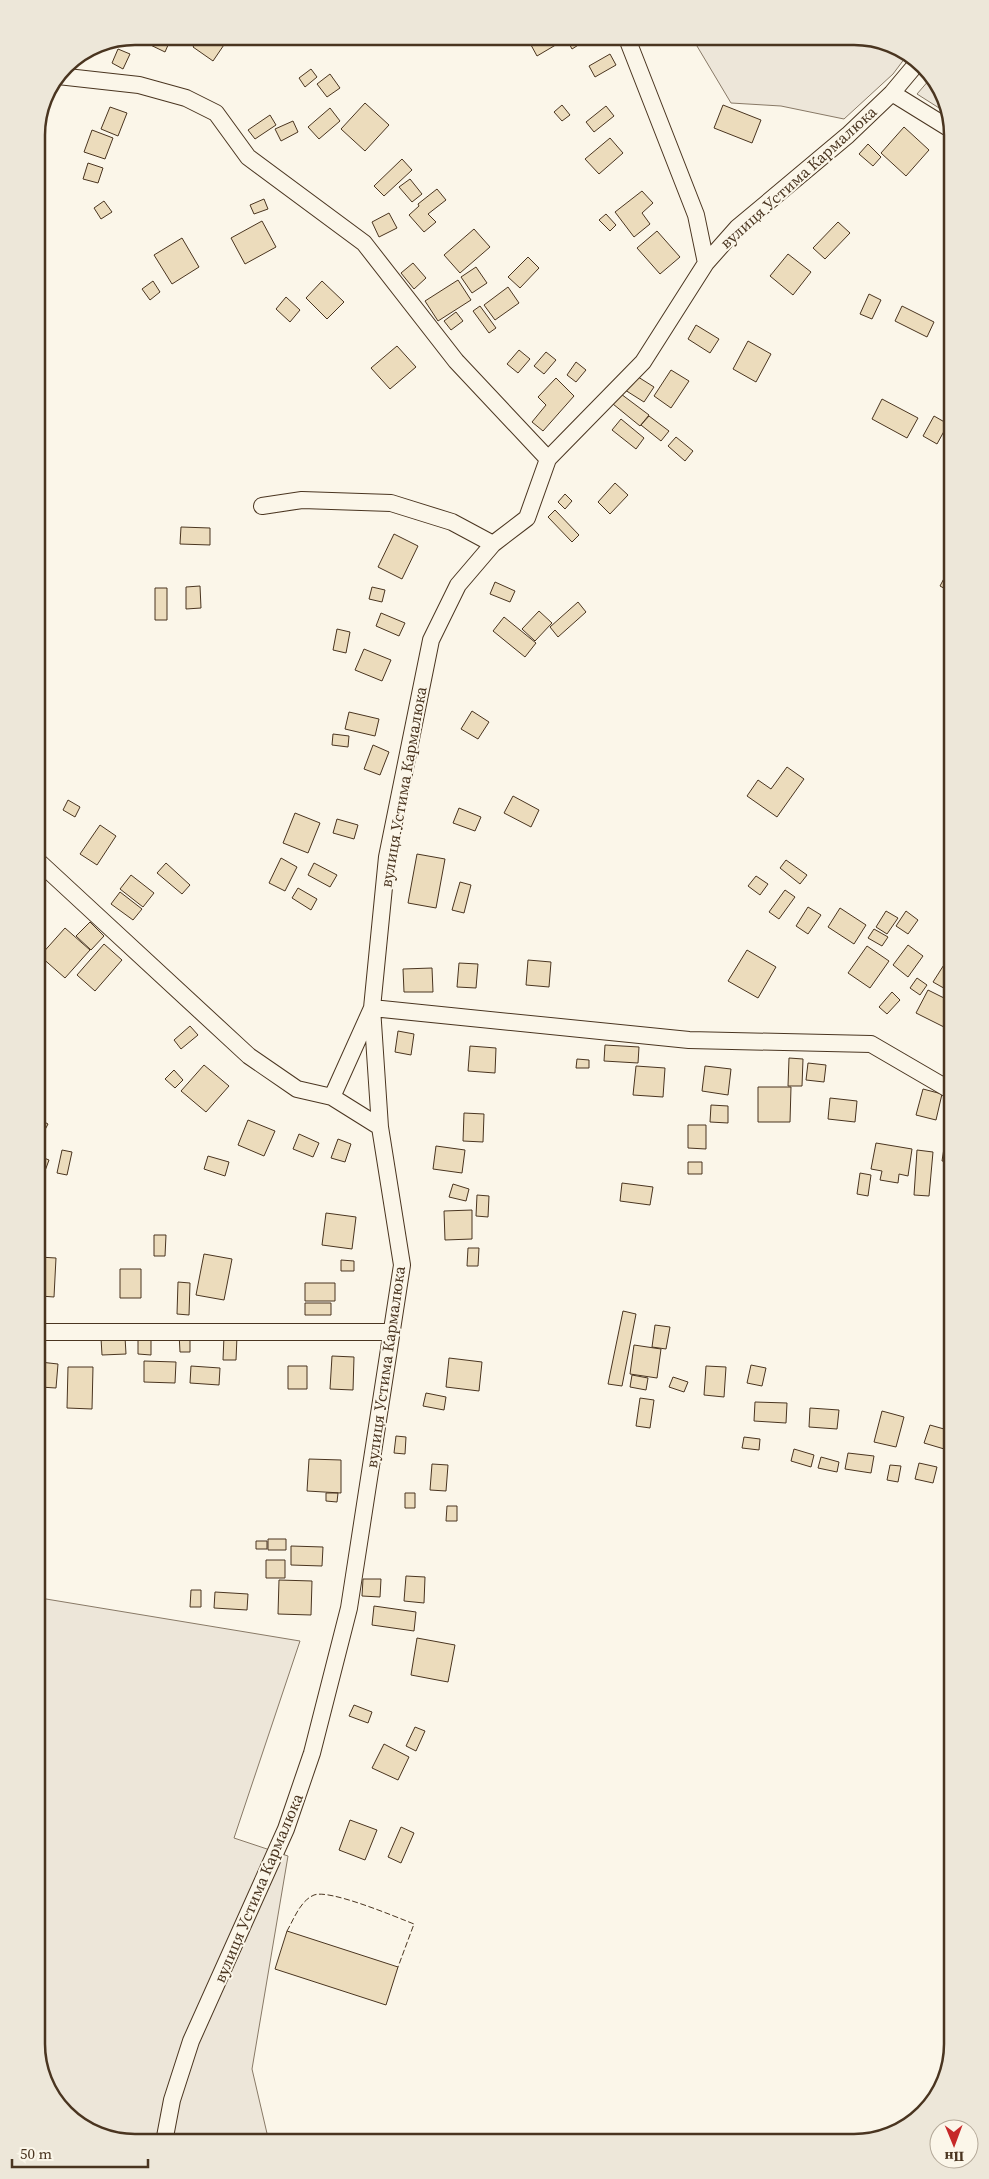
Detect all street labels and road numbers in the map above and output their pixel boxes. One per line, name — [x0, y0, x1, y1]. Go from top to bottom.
street label: вулиця Устима Кармалюка — [715, 100, 882, 253]
street label: вулиця Устима Кармалюка — [374, 684, 432, 889]
street label: вулиця Устима Кармалюка — [360, 1264, 410, 1469]
street label: вулиця Устима Кармалюка — [208, 1789, 308, 1986]

